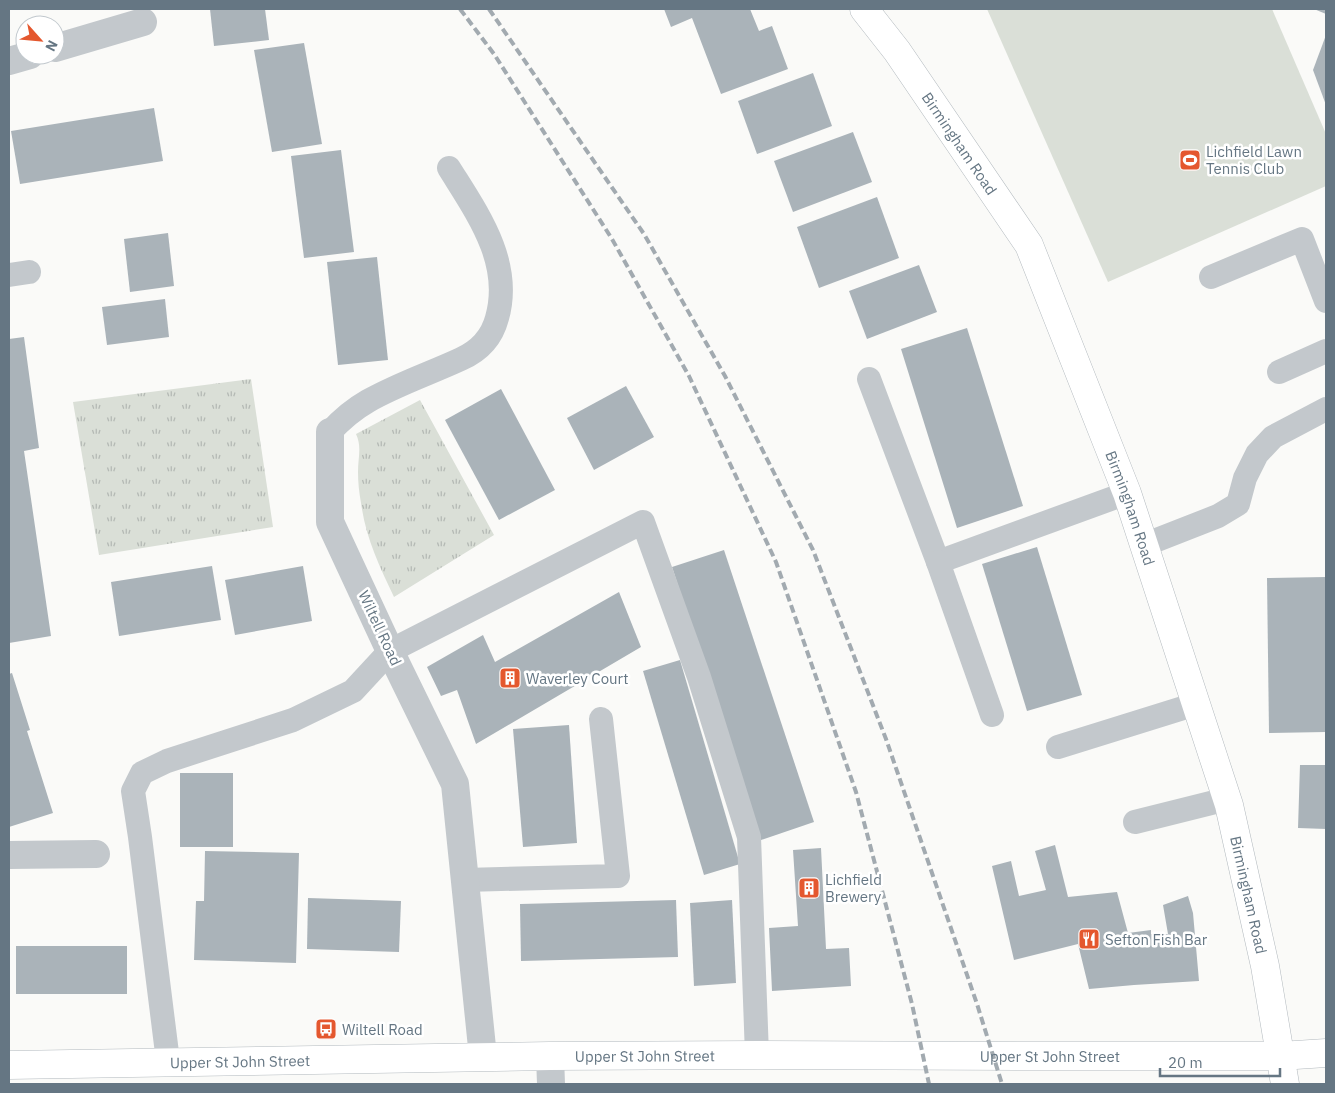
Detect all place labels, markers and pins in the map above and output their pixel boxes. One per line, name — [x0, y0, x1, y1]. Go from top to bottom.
place label: Lichfield Lawn Tennis Club — [1206, 142, 1302, 178]
sports icon: Lichfield Lawn Tennis Club — [1178, 148, 1202, 172]
building icon: Waverley Court — [498, 666, 522, 690]
place label: Waverley Court — [526, 669, 628, 688]
place label: Lichfield Brewery — [825, 870, 882, 906]
building icon: Lichfield Brewery — [797, 876, 821, 900]
restaurant icon: Sefton Fish Bar — [1077, 927, 1101, 951]
place label: Sefton Fish Bar — [1105, 930, 1208, 949]
bus stop icon: Wiltell Road — [314, 1017, 338, 1041]
place label: Wiltell Road — [342, 1020, 423, 1039]

